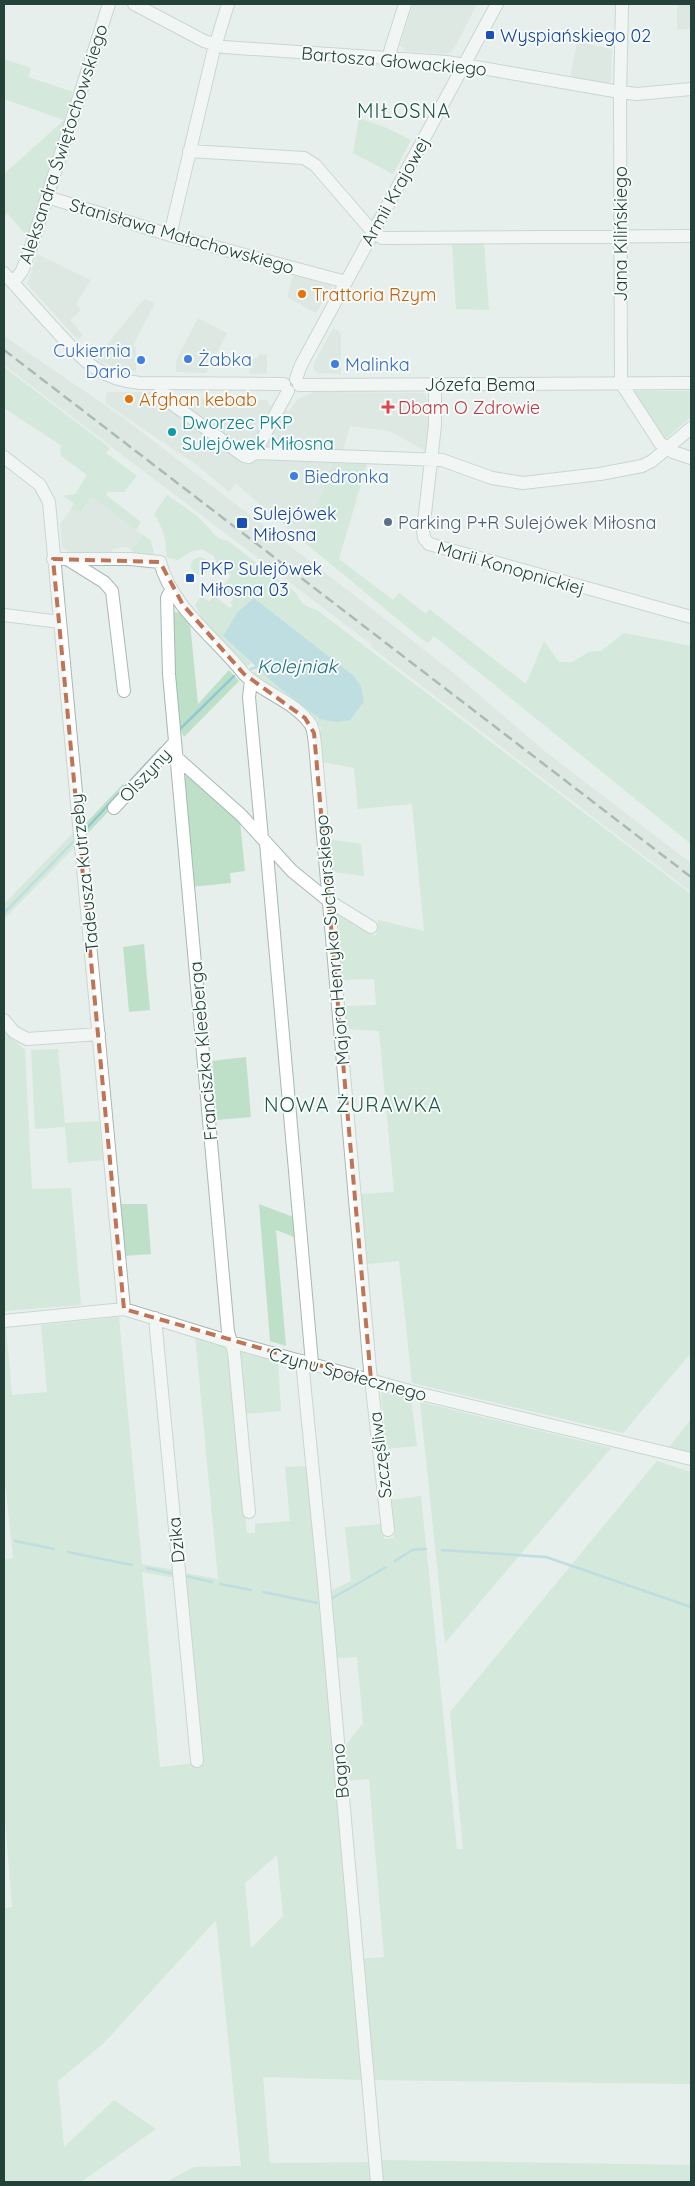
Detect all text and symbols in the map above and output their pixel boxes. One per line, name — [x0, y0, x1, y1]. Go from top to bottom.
street label: Aleksandra Świętochowskiego — [13, 21, 113, 267]
place label: Wyspiańskiego 02 — [500, 24, 651, 47]
marker: Wyspiańskiego 02 — [484, 29, 496, 41]
street label: Bartosza Głowackiego — [300, 41, 488, 81]
district label: MIŁOSNA — [357, 98, 451, 123]
street label: Armii Krajowej — [355, 132, 435, 250]
street label: Jana Kilińskiego — [609, 166, 632, 302]
street label: Stanisława Małachowskiego — [67, 193, 297, 279]
place label: Trattoria Rzym — [312, 283, 436, 306]
marker: Trattoria Rzym — [296, 288, 308, 300]
place label: Cukiernia Dario — [53, 339, 131, 383]
place label: Żabka — [198, 348, 252, 371]
marker: Żabka — [182, 353, 194, 365]
place label: Malinka — [345, 353, 410, 376]
marker: Cukiernia Dario — [135, 354, 147, 366]
marker: Malinka — [329, 358, 341, 370]
street label: Józefa Bema — [424, 373, 536, 396]
place label: Afghan kebab — [139, 388, 257, 411]
marker: Afghan kebab — [123, 393, 135, 405]
place label: Dbam O Zdrowie — [398, 396, 540, 419]
marker: Dbam O Zdrowie — [382, 401, 394, 413]
place label: Dworzec PKP Sulejówek Miłosna — [182, 411, 334, 455]
marker: Dworzec PKP Sulejówek Miłosna — [166, 426, 178, 438]
place label: Biedronka — [304, 465, 389, 488]
marker: Biedronka — [288, 470, 300, 482]
place label: Sulejówek Miłosna — [253, 502, 337, 546]
place label: Parking P+R Sulejówek Miłosna — [398, 511, 656, 534]
marker: Sulejówek Miłosna — [235, 516, 249, 530]
marker: Parking P+R Sulejówek Miłosna — [382, 516, 394, 528]
street label: Marii Konopnickiej — [435, 536, 587, 600]
place label: PKP Sulejówek Miłosna 03 — [200, 557, 322, 601]
marker: PKP Sulejówek Miłosna 03 — [184, 572, 196, 584]
water label: Kolejniak — [257, 654, 339, 678]
street label: Olszyny — [114, 743, 176, 807]
street label: Tadeusza Kutrzeby — [64, 793, 104, 953]
street label: Majora Henryka Sucharskiego — [310, 814, 354, 1066]
street label: Franciszka Kleeberga — [184, 960, 222, 1142]
district label: NOWA ŻURAWKA — [264, 1092, 442, 1117]
street label: Czynu Społecznego — [267, 1342, 429, 1406]
street label: Szczęśliwa — [363, 1410, 397, 1500]
street label: Dzika — [162, 1516, 190, 1564]
street label: Bagno — [326, 1743, 354, 1799]

